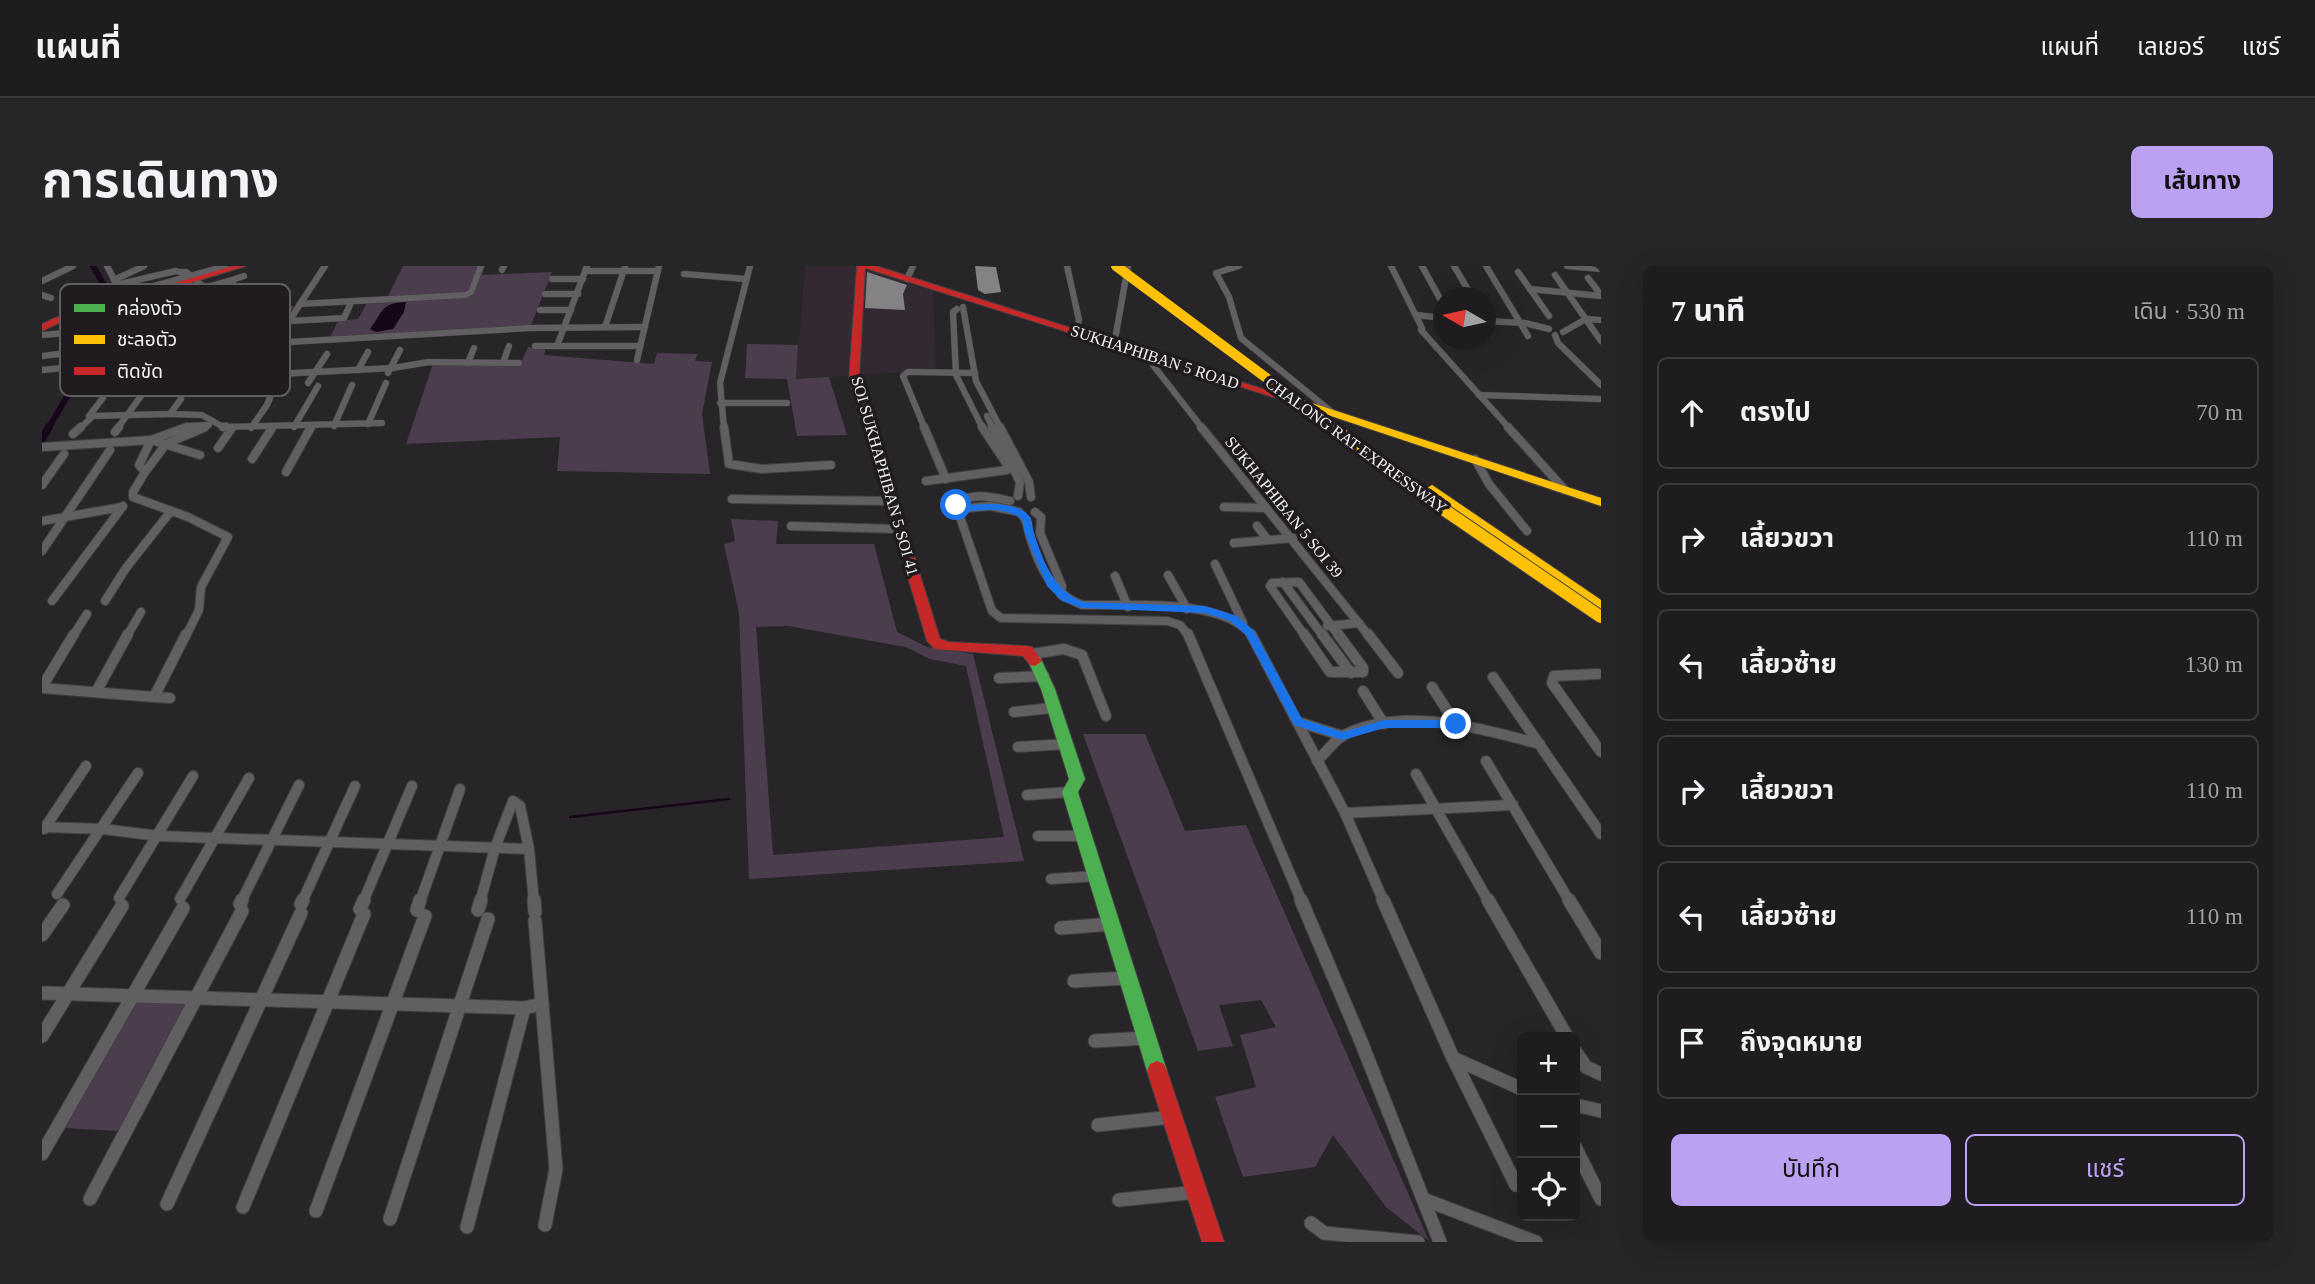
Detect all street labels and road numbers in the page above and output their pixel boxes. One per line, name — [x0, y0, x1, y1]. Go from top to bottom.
street label: SUKHAPHIBAN 5 ROAD — [1069, 322, 1241, 392]
street label: CHALONG RAT EXPRESSWAY — [1262, 374, 1450, 517]
street label: SOI SUKHAPHIBAN 5 SOI 41 — [848, 375, 922, 577]
street label: SUKHAPHIBAN 5 SOI 39 — [1222, 433, 1346, 581]

